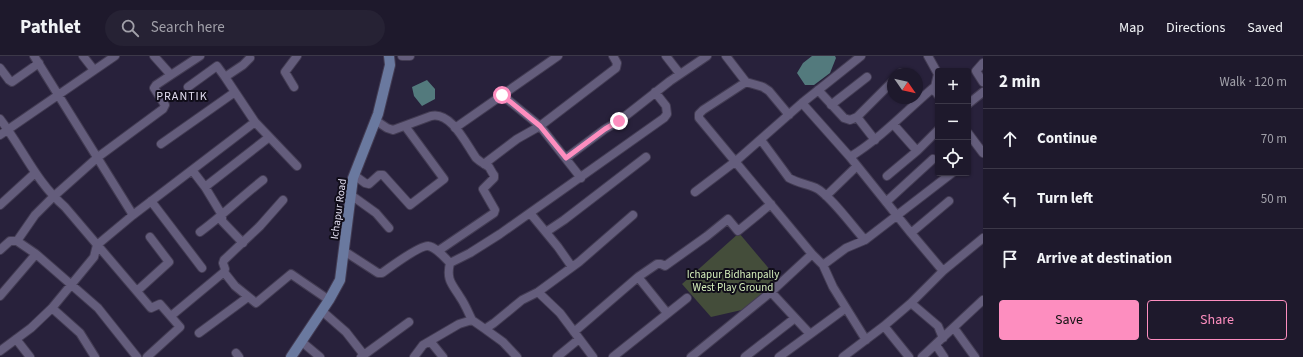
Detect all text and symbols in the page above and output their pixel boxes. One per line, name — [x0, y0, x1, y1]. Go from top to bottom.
search box — [105, 10, 385, 46]
text: Pathlet — [20, 14, 81, 41]
icon: search — [119, 17, 141, 39]
text: Search here — [151, 17, 225, 38]
text: Map — [1119, 18, 1144, 38]
text: Directions — [1166, 18, 1225, 38]
text: Saved — [1247, 18, 1283, 38]
north arrow — [887, 68, 923, 104]
map controls — [935, 68, 971, 176]
button: + — [935, 68, 971, 104]
text: 2 min — [999, 70, 1040, 94]
text: Walk · 120 m — [1219, 73, 1287, 91]
route start — [493, 86, 511, 104]
district label: PRANTIK — [156, 88, 208, 105]
button: − — [935, 104, 971, 140]
route end — [610, 112, 628, 130]
icon: ahead — [999, 128, 1021, 150]
text: Continue — [1037, 128, 1097, 149]
text: 70 m — [1261, 130, 1287, 148]
button: locate — [935, 140, 971, 176]
street label: Ichapur Road — [327, 178, 350, 240]
icon: left — [999, 188, 1021, 210]
text: Turn left — [1037, 188, 1093, 209]
text: 50 m — [1261, 190, 1287, 208]
icon: arrive — [999, 248, 1021, 270]
text: Arrive at destination — [1037, 248, 1172, 269]
park label: Ichapur Bidhanpally West Play Ground — [687, 267, 779, 295]
button: Save — [999, 300, 1139, 340]
button: Share — [1147, 300, 1287, 340]

